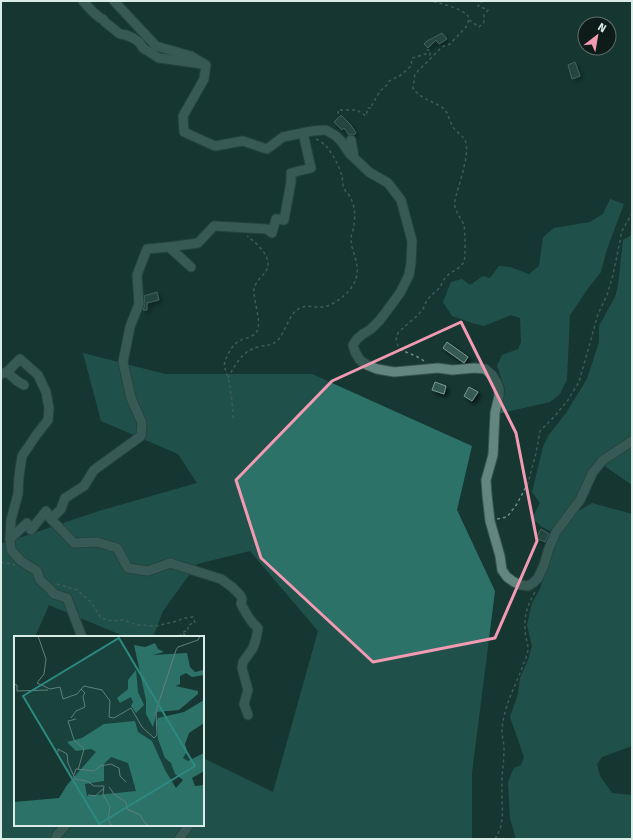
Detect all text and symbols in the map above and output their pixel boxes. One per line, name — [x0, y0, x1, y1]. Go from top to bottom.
north arrow — [577, 16, 617, 56]
text: N — [595, 20, 608, 35]
inset map — [14, 636, 204, 826]

